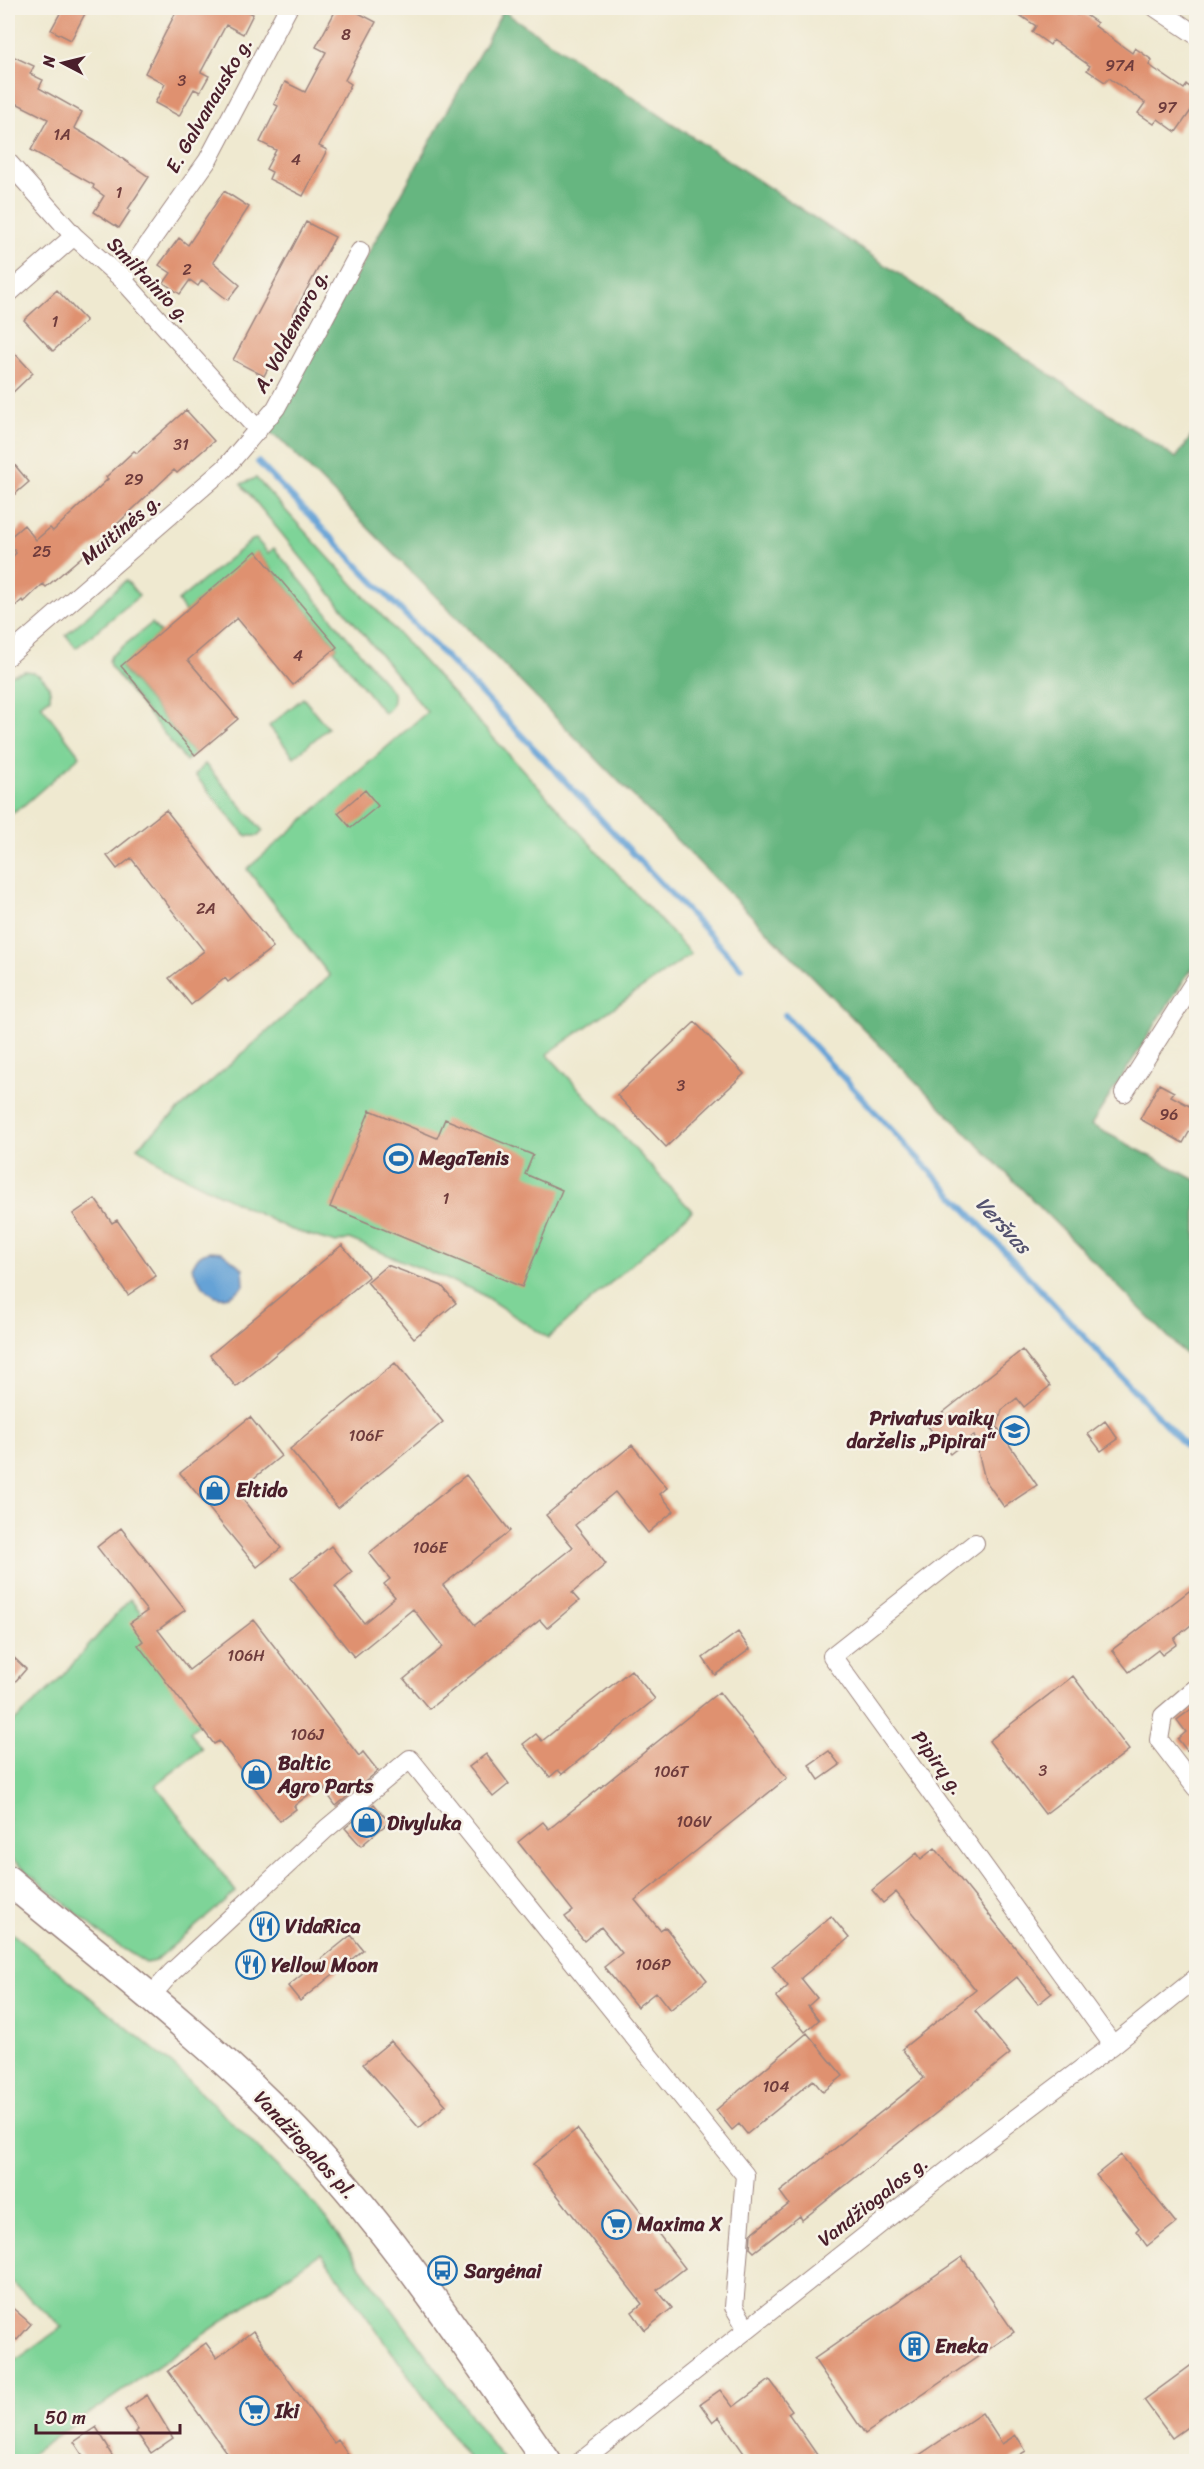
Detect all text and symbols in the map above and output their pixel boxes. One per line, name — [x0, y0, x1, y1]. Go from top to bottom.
house number: 8 — [341, 20, 351, 49]
street label: E. Galvanausko g. — [156, 30, 262, 180]
north arrow — [33, 33, 93, 93]
house number: 97A — [1105, 51, 1135, 80]
text: N — [33, 53, 64, 69]
house number: 3 — [178, 66, 187, 95]
house number: 97 — [1158, 93, 1177, 122]
house number: 1A — [53, 120, 71, 149]
house number: 4 — [291, 145, 301, 174]
house number: 1 — [116, 178, 123, 207]
street label: Smiltainio g. — [98, 228, 200, 332]
house number: 2 — [182, 255, 192, 284]
street label: A. Voldemaro g. — [243, 263, 338, 400]
house number: 1 — [52, 307, 59, 336]
house number: 31 — [173, 430, 189, 459]
house number: 29 — [124, 465, 144, 494]
street label: Muitinės g. — [72, 484, 170, 574]
house number: 25 — [32, 537, 52, 566]
house number: 4 — [293, 641, 303, 670]
house number: 2A — [196, 894, 216, 923]
house number: 3 — [677, 1071, 686, 1100]
house number: 96 — [1160, 1100, 1178, 1129]
place label: MegaTenis — [418, 1141, 509, 1176]
sports icon: MegaTenis — [382, 1142, 414, 1174]
house number: 1 — [443, 1184, 450, 1213]
water label: Veršvas — [966, 1187, 1042, 1265]
place label: Privatus vaikų darželis „Pipirai“ — [846, 1401, 997, 1459]
school or university icon: Privatus vaikų darželis „Pipirai“ — [999, 1414, 1031, 1446]
house number: 106F — [349, 1421, 385, 1450]
place label: Eltido — [236, 1473, 289, 1508]
shop icon: Eltido — [199, 1474, 231, 1506]
house number: 106E — [413, 1533, 449, 1562]
house number: 106H — [227, 1641, 265, 1670]
house number: 106J — [290, 1720, 324, 1749]
street label: Pipirų g. — [902, 1723, 974, 1803]
place label: Baltic Agro Parts — [277, 1746, 374, 1804]
house number: 3 — [1039, 1756, 1048, 1785]
house number: 106T — [654, 1757, 690, 1786]
shop icon: Baltic Agro Parts — [241, 1759, 273, 1791]
place label: Divyluka — [387, 1806, 462, 1841]
shop icon: Divyluka — [350, 1807, 382, 1839]
house number: 106V — [676, 1807, 712, 1836]
place label: VidaRica — [285, 1909, 361, 1944]
restaurant icon: VidaRica — [248, 1910, 280, 1942]
place label: Yellow Moon — [271, 1948, 378, 1983]
restaurant icon: Yellow Moon — [234, 1949, 266, 1981]
house number: 106P — [635, 1950, 671, 1979]
house number: 104 — [763, 2072, 789, 2101]
street label: Vandžiogalos pl. — [245, 2082, 365, 2208]
street label: Vandžiogalos g. — [810, 2146, 936, 2256]
place label: Maxima X — [636, 2207, 724, 2242]
supermarket icon: Maxima X — [600, 2208, 632, 2240]
place label: Sargėnai — [463, 2254, 543, 2289]
bus stop icon: Sargėnai — [427, 2255, 459, 2287]
place label: Eneka — [935, 2329, 989, 2364]
building icon: Eneka — [898, 2330, 930, 2362]
place label: Iki — [274, 2394, 301, 2429]
supermarket icon: Iki — [238, 2395, 270, 2427]
scale bar — [36, 2397, 180, 2435]
text: 50 m — [45, 2402, 86, 2434]

